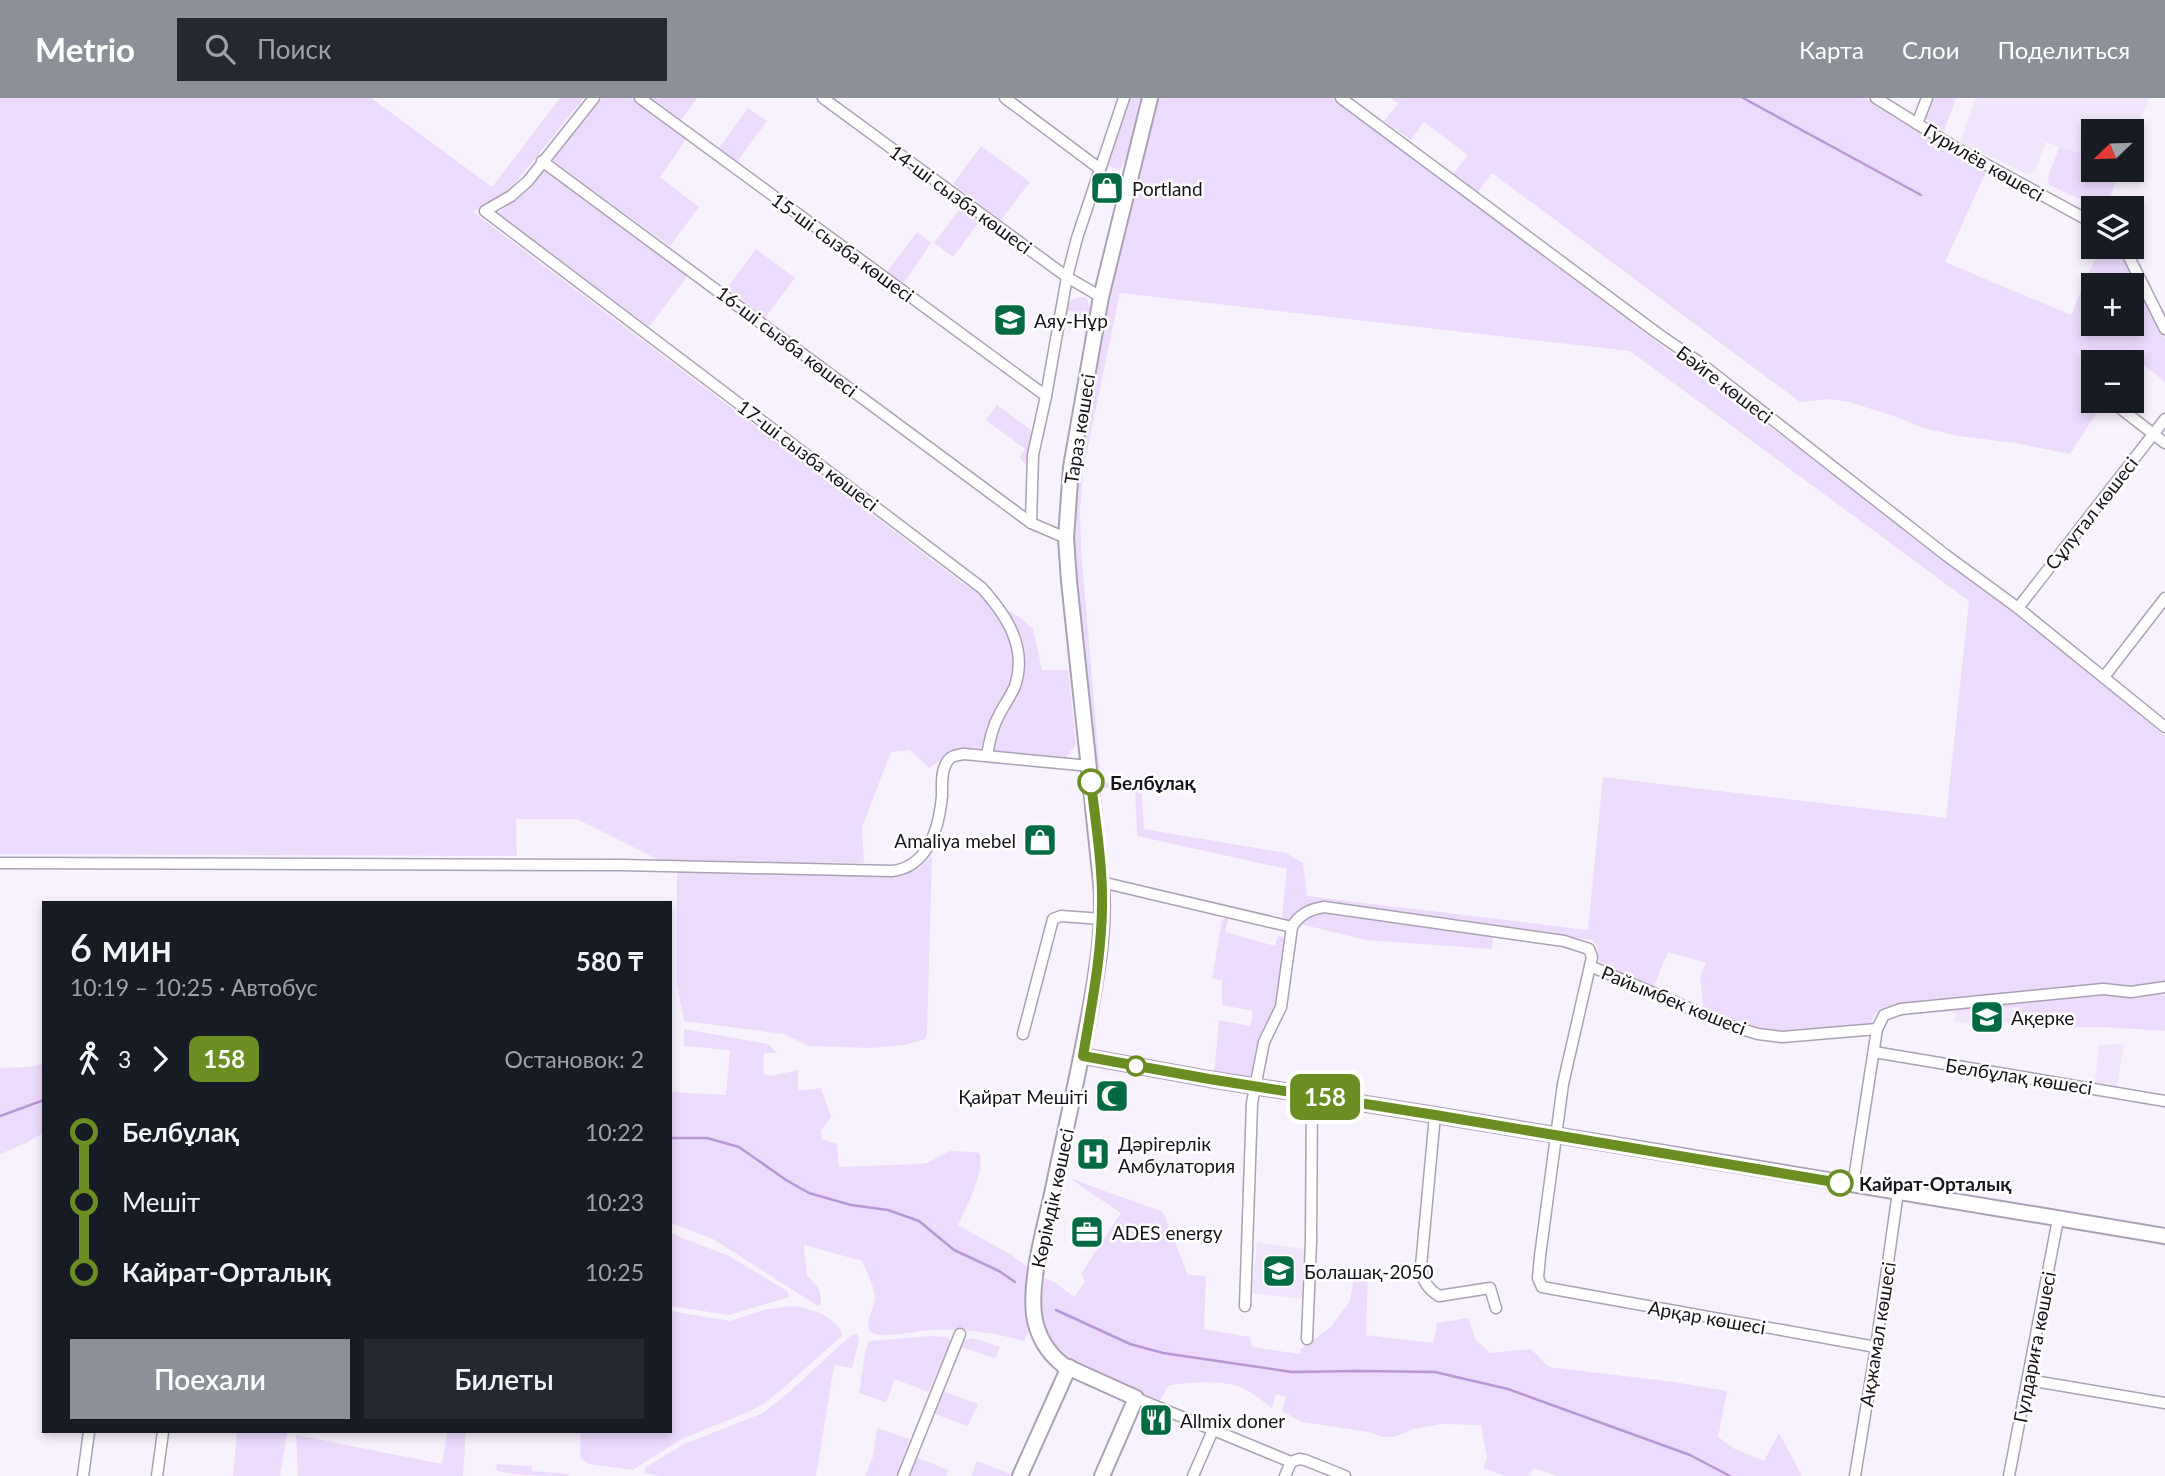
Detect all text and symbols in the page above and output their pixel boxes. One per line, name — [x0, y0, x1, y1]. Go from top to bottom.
search box — [177, 18, 667, 81]
text: Metrio — [35, 29, 135, 69]
icon: search — [201, 30, 239, 68]
text: Поиск — [257, 33, 331, 65]
text: Карта — [1799, 35, 1864, 64]
text: Слои — [1902, 35, 1959, 64]
text: Поделиться — [1997, 35, 2130, 64]
street label: Гурилёв көшесі — [1920, 118, 2048, 206]
north arrow — [2081, 119, 2144, 182]
map controls — [2081, 119, 2144, 413]
street label: 14-ші сызба көшесі — [885, 140, 1037, 258]
shop icon: Portland — [1088, 169, 1126, 207]
place label: Portland — [1132, 177, 1203, 200]
street label: 15-ші сызба көшесі — [767, 188, 919, 306]
button: layers — [2081, 196, 2144, 259]
button: + — [2081, 273, 2144, 336]
street label: 16-ші сызба көшесі — [712, 281, 862, 401]
school or university icon: Аяу-Нұр — [991, 301, 1029, 339]
place label: Аяу-Нұр — [1034, 309, 1108, 332]
street label: Бәйге көшесі — [1672, 340, 1778, 428]
button: − — [2081, 350, 2144, 413]
street label: Тараз көшесі — [1059, 372, 1099, 486]
street label: 17-ші сызба көшесі — [733, 395, 883, 515]
street label: Сұлутал көшесі — [2040, 452, 2142, 574]
marker: Белбұлақ — [1078, 769, 1104, 795]
place label: Белбұлақ — [1110, 771, 1196, 794]
shop icon: Amaliya mebel — [1021, 821, 1059, 859]
place label: Amaliya mebel — [894, 829, 1016, 852]
text: 6 мин — [70, 924, 172, 970]
text: 580 ₸ — [576, 945, 644, 977]
street label: Райымбек көшесі — [1598, 960, 1750, 1040]
text: 10:19 – 10:25 · Автобус — [70, 973, 318, 1001]
school or university icon: Ақерке — [1968, 998, 2006, 1036]
place label: Ақерке — [2011, 1006, 2074, 1029]
icon: walk — [70, 1040, 108, 1078]
icon: forward — [141, 1040, 179, 1078]
text: 158 — [203, 1044, 245, 1073]
text: 3 — [118, 1045, 131, 1073]
text: Остановок: 2 — [504, 1045, 644, 1073]
street label: Белбұлақ көшесі — [1944, 1053, 2094, 1099]
unlabelled marker — [1126, 1056, 1146, 1076]
line badge: 158 — [1285, 1074, 1365, 1120]
mosque icon: Қайрат Мешіті — [1093, 1077, 1131, 1115]
text: 158 — [1304, 1082, 1346, 1111]
place label: Қайрат Мешіті — [958, 1085, 1088, 1108]
text: Белбұлақ — [122, 1116, 239, 1148]
text: 10:22 — [585, 1118, 644, 1146]
street label: Көрімдік көшесі — [1026, 1126, 1078, 1270]
place label: Дәрігерлік Амбулатория — [1118, 1132, 1235, 1177]
hospital icon: Дәрігерлік Амбулатория — [1074, 1135, 1112, 1173]
marker: Кайрат-Орталық — [1827, 1170, 1853, 1196]
place label: Кайрат-Орталық — [1859, 1172, 2012, 1195]
text: Мешіт — [122, 1186, 200, 1218]
text: 10:23 — [585, 1188, 644, 1216]
office icon: ADES energy — [1068, 1213, 1106, 1251]
place label: ADES energy — [1112, 1221, 1223, 1244]
school or university icon: Болашақ-2050 — [1260, 1252, 1298, 1290]
text: Кайрат-Орталық — [122, 1256, 331, 1288]
text: 10:25 — [585, 1258, 644, 1286]
place label: Болашақ-2050 — [1304, 1260, 1434, 1283]
street label: Ақжамал көшесі — [1854, 1260, 1900, 1408]
street label: Гүлдариға көшесі — [2008, 1269, 2060, 1425]
street label: Арқар көшесі — [1647, 1295, 1767, 1339]
button: Поехали — [70, 1339, 350, 1419]
button: Билеты — [364, 1339, 644, 1419]
restaurant icon: Allmix doner — [1137, 1401, 1175, 1439]
place label: Allmix doner — [1180, 1409, 1285, 1432]

